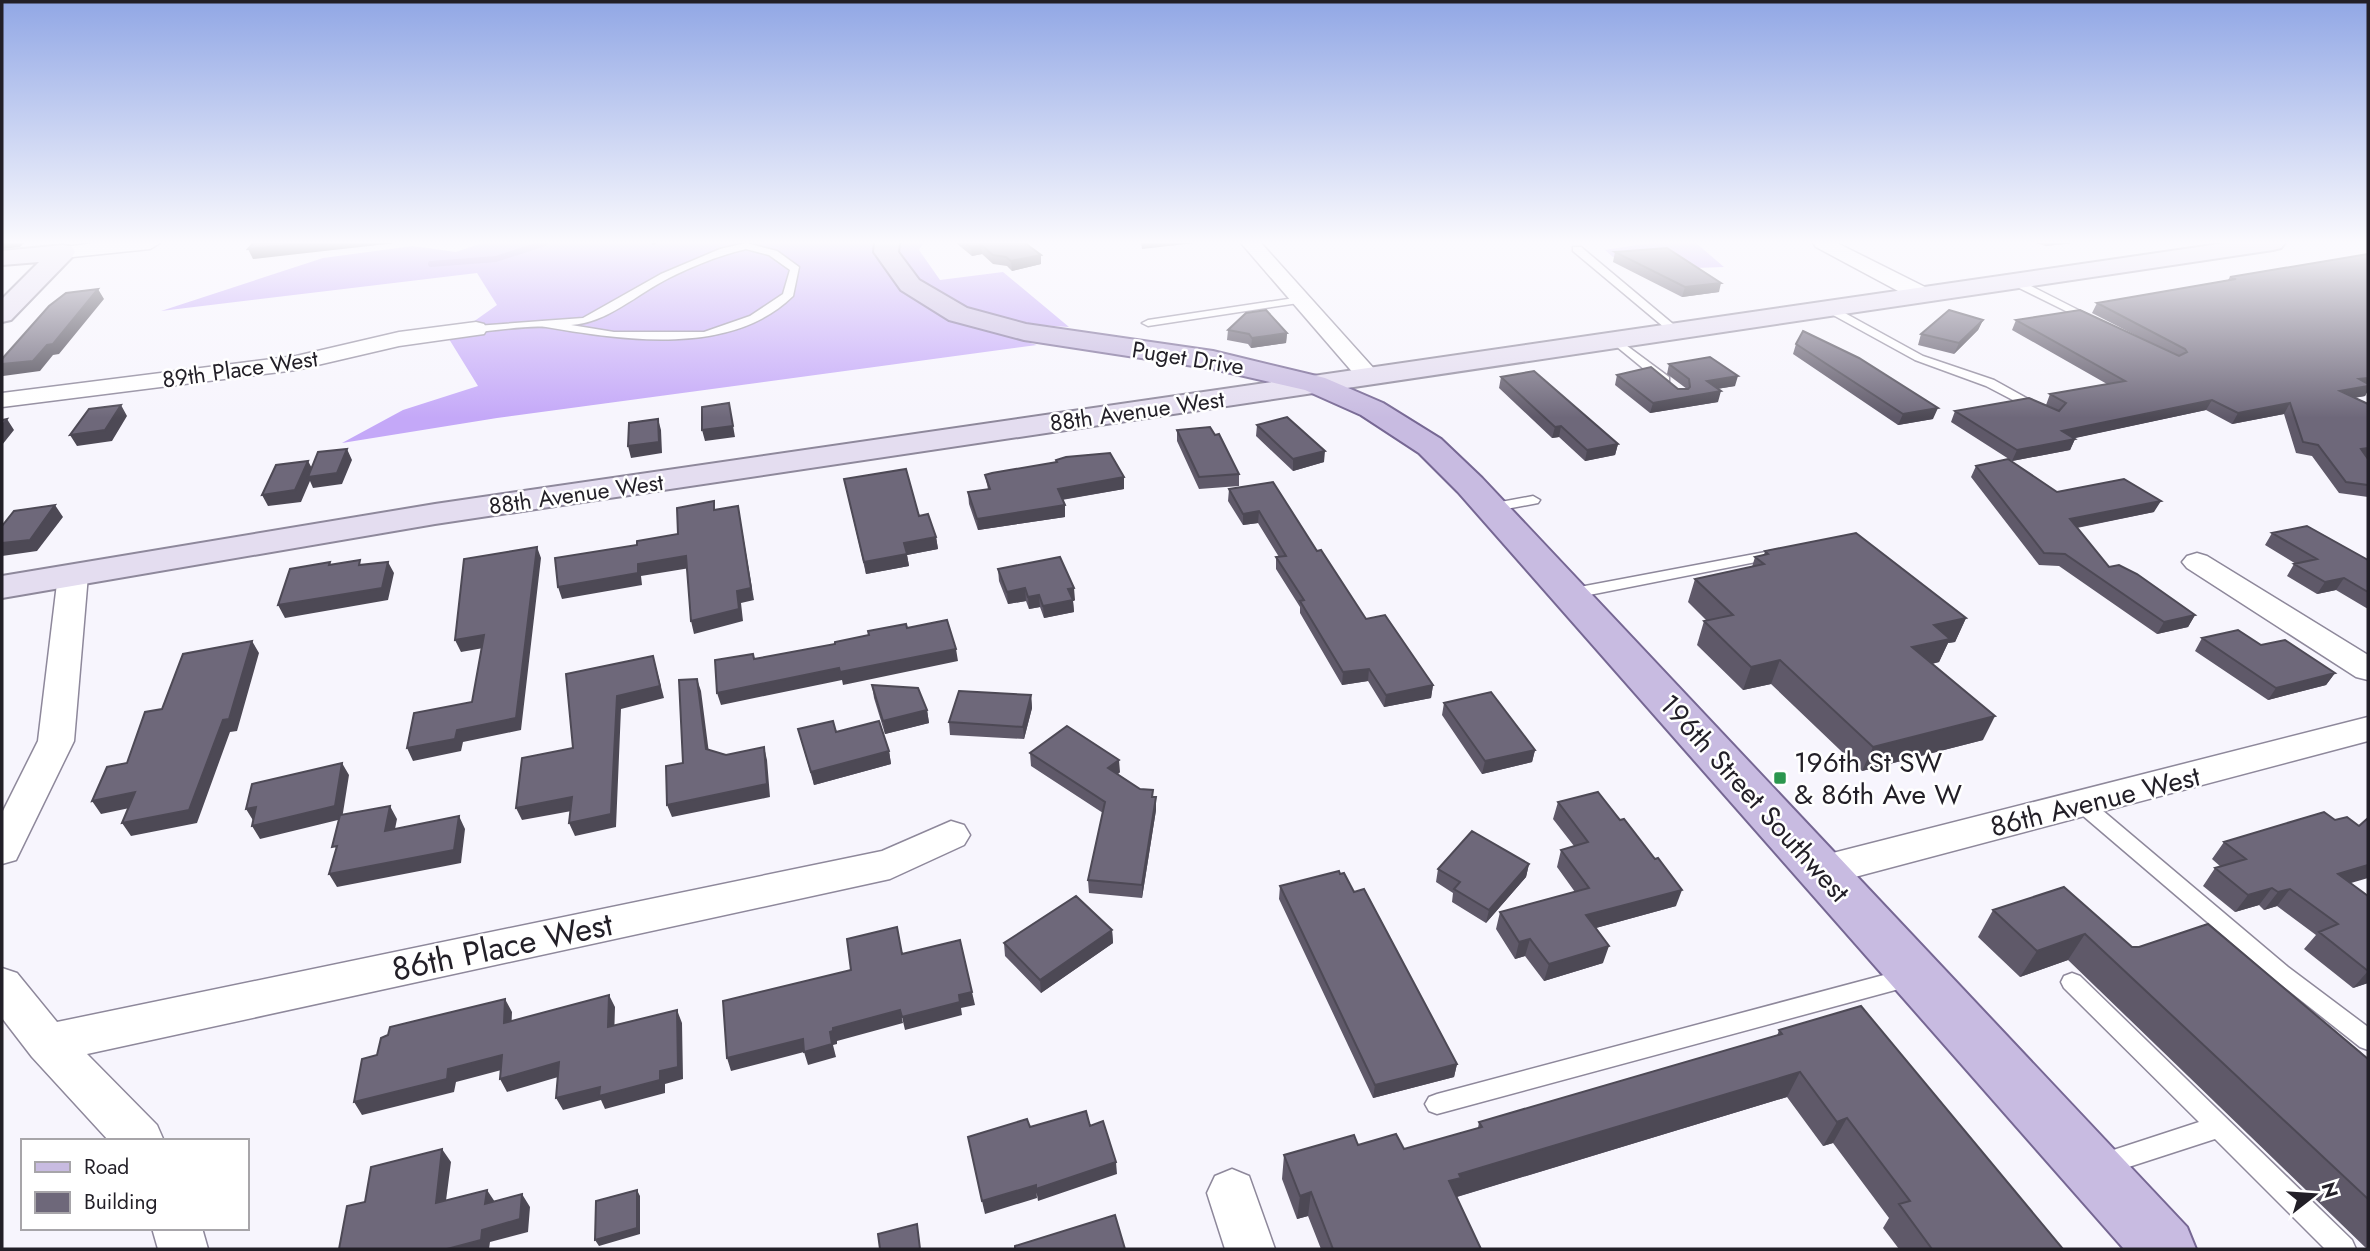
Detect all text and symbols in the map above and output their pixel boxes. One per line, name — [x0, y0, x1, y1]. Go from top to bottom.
street label: Puget Drive — [1130, 332, 1246, 384]
street label: 89th Place West — [160, 341, 320, 397]
street label: 88th Avenue West — [1048, 382, 1227, 440]
street label: 88th Avenue West — [487, 465, 666, 523]
street label: 196th Street Southwest — [1650, 685, 1860, 912]
place label: 196th St SW & 86th Ave W — [1794, 742, 1962, 815]
street label: 86th Avenue West — [1986, 756, 2205, 847]
marker: 196th St SW & 86th Ave W — [1772, 770, 1788, 786]
street label: 86th Place West — [387, 900, 617, 993]
legend — [21, 1139, 248, 1230]
text: Road — [84, 1152, 129, 1182]
north arrow — [2279, 1160, 2349, 1230]
text: N — [2315, 1179, 2345, 1201]
text: Building — [84, 1187, 157, 1217]

